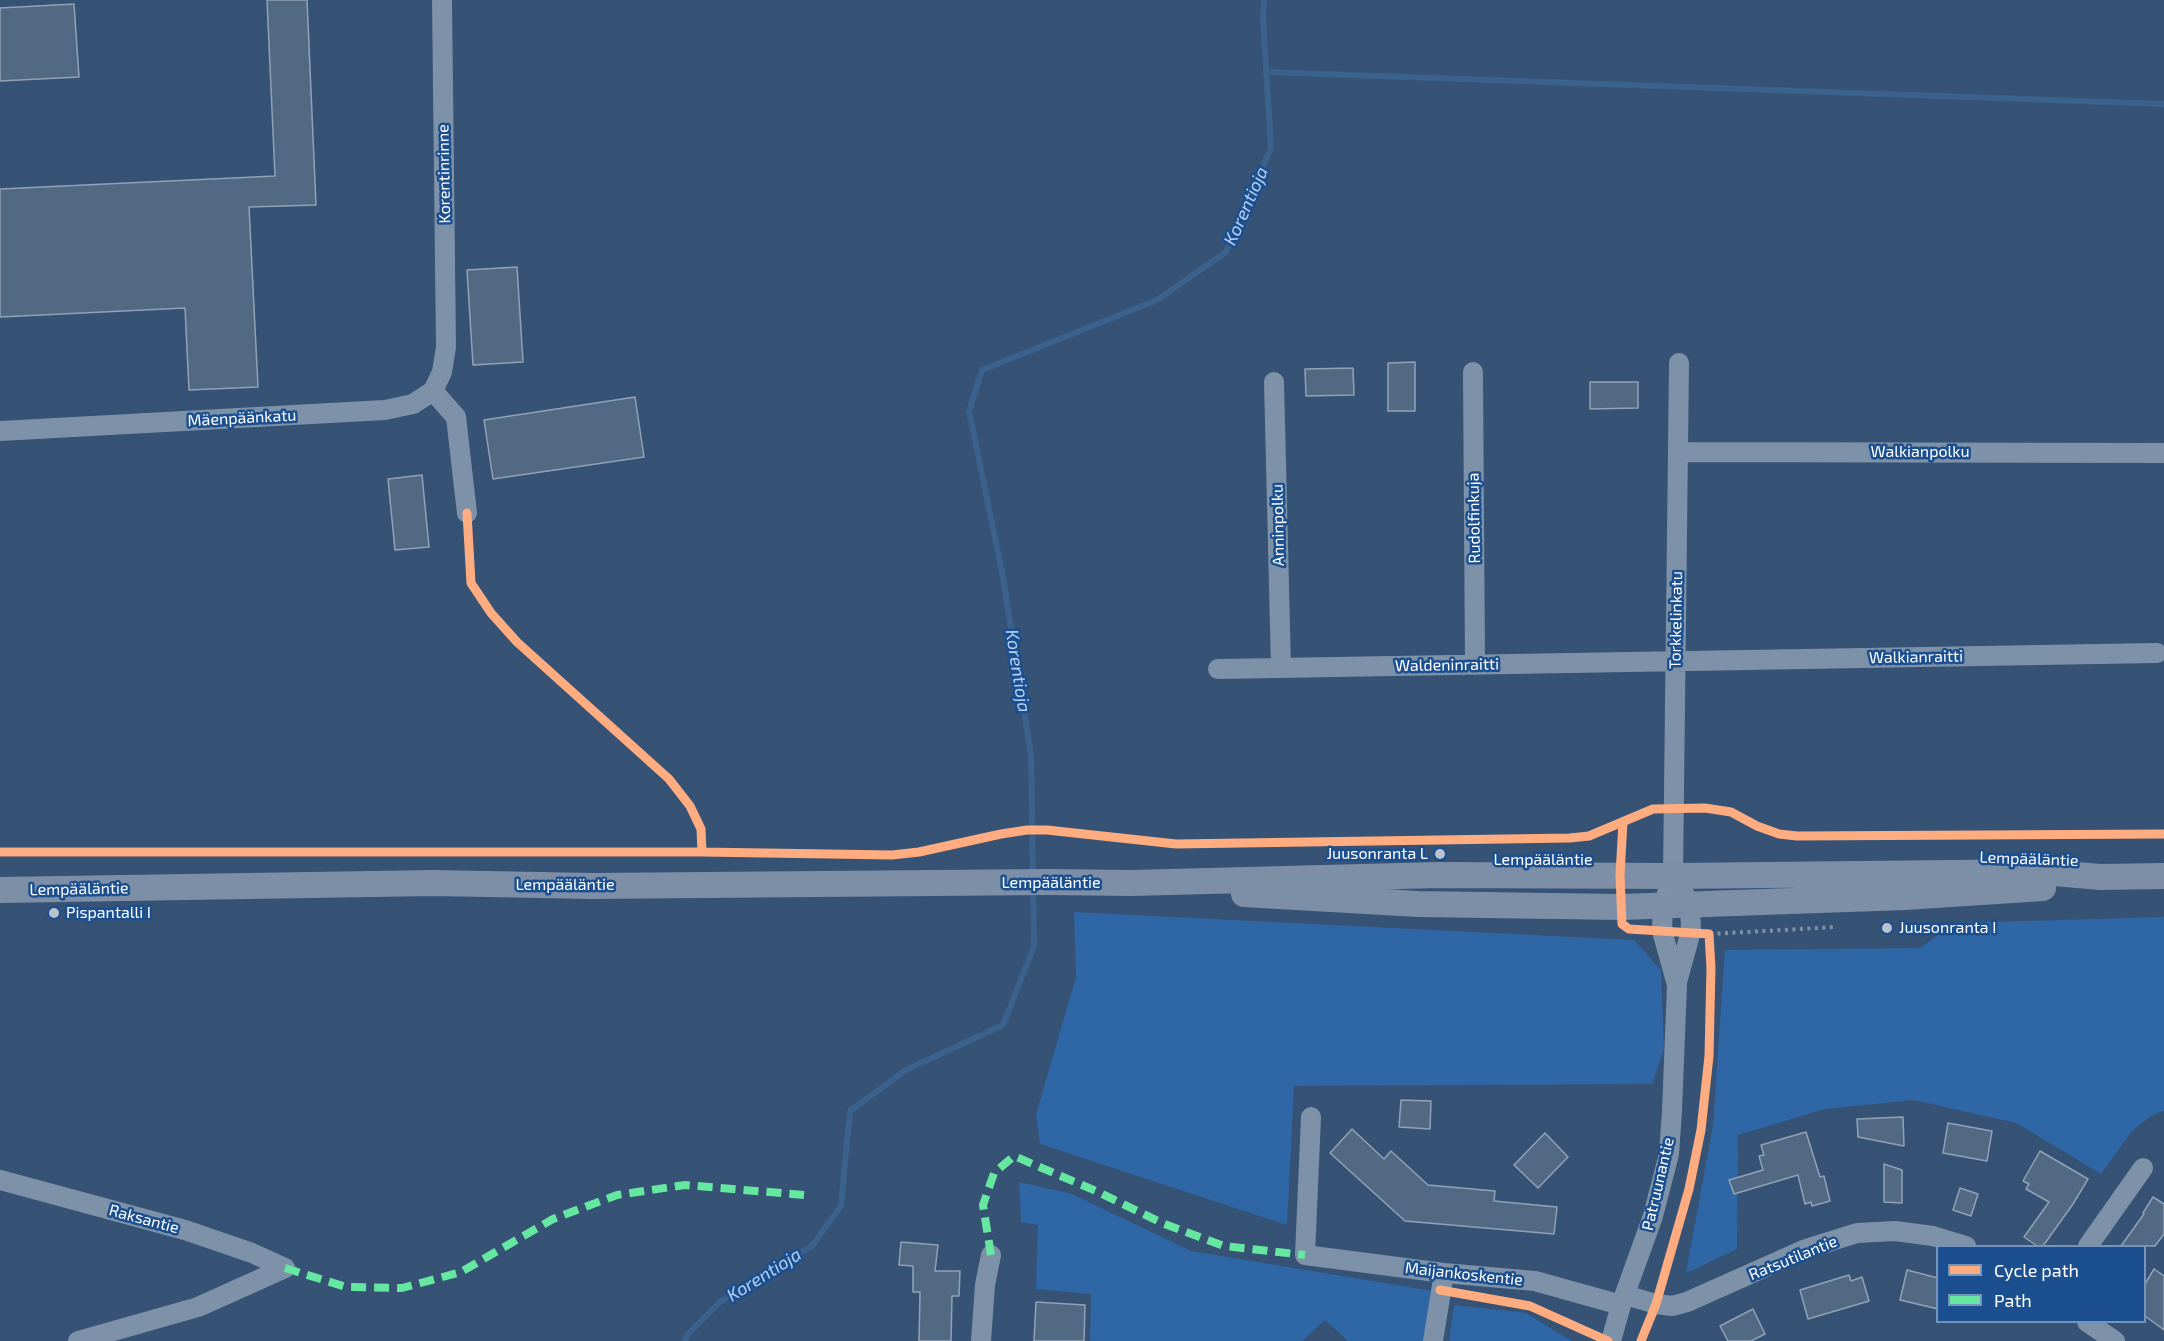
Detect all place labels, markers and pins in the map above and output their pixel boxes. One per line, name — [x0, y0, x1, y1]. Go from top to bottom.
place label: Juusonranta L — [1327, 844, 1428, 864]
marker: Juusonranta L — [1433, 847, 1447, 861]
place label: Pispantalli I — [66, 903, 151, 923]
marker: Pispantalli I — [47, 906, 61, 920]
place label: Juusonranta I — [1899, 918, 1996, 938]
marker: Juusonranta I — [1880, 921, 1894, 935]

